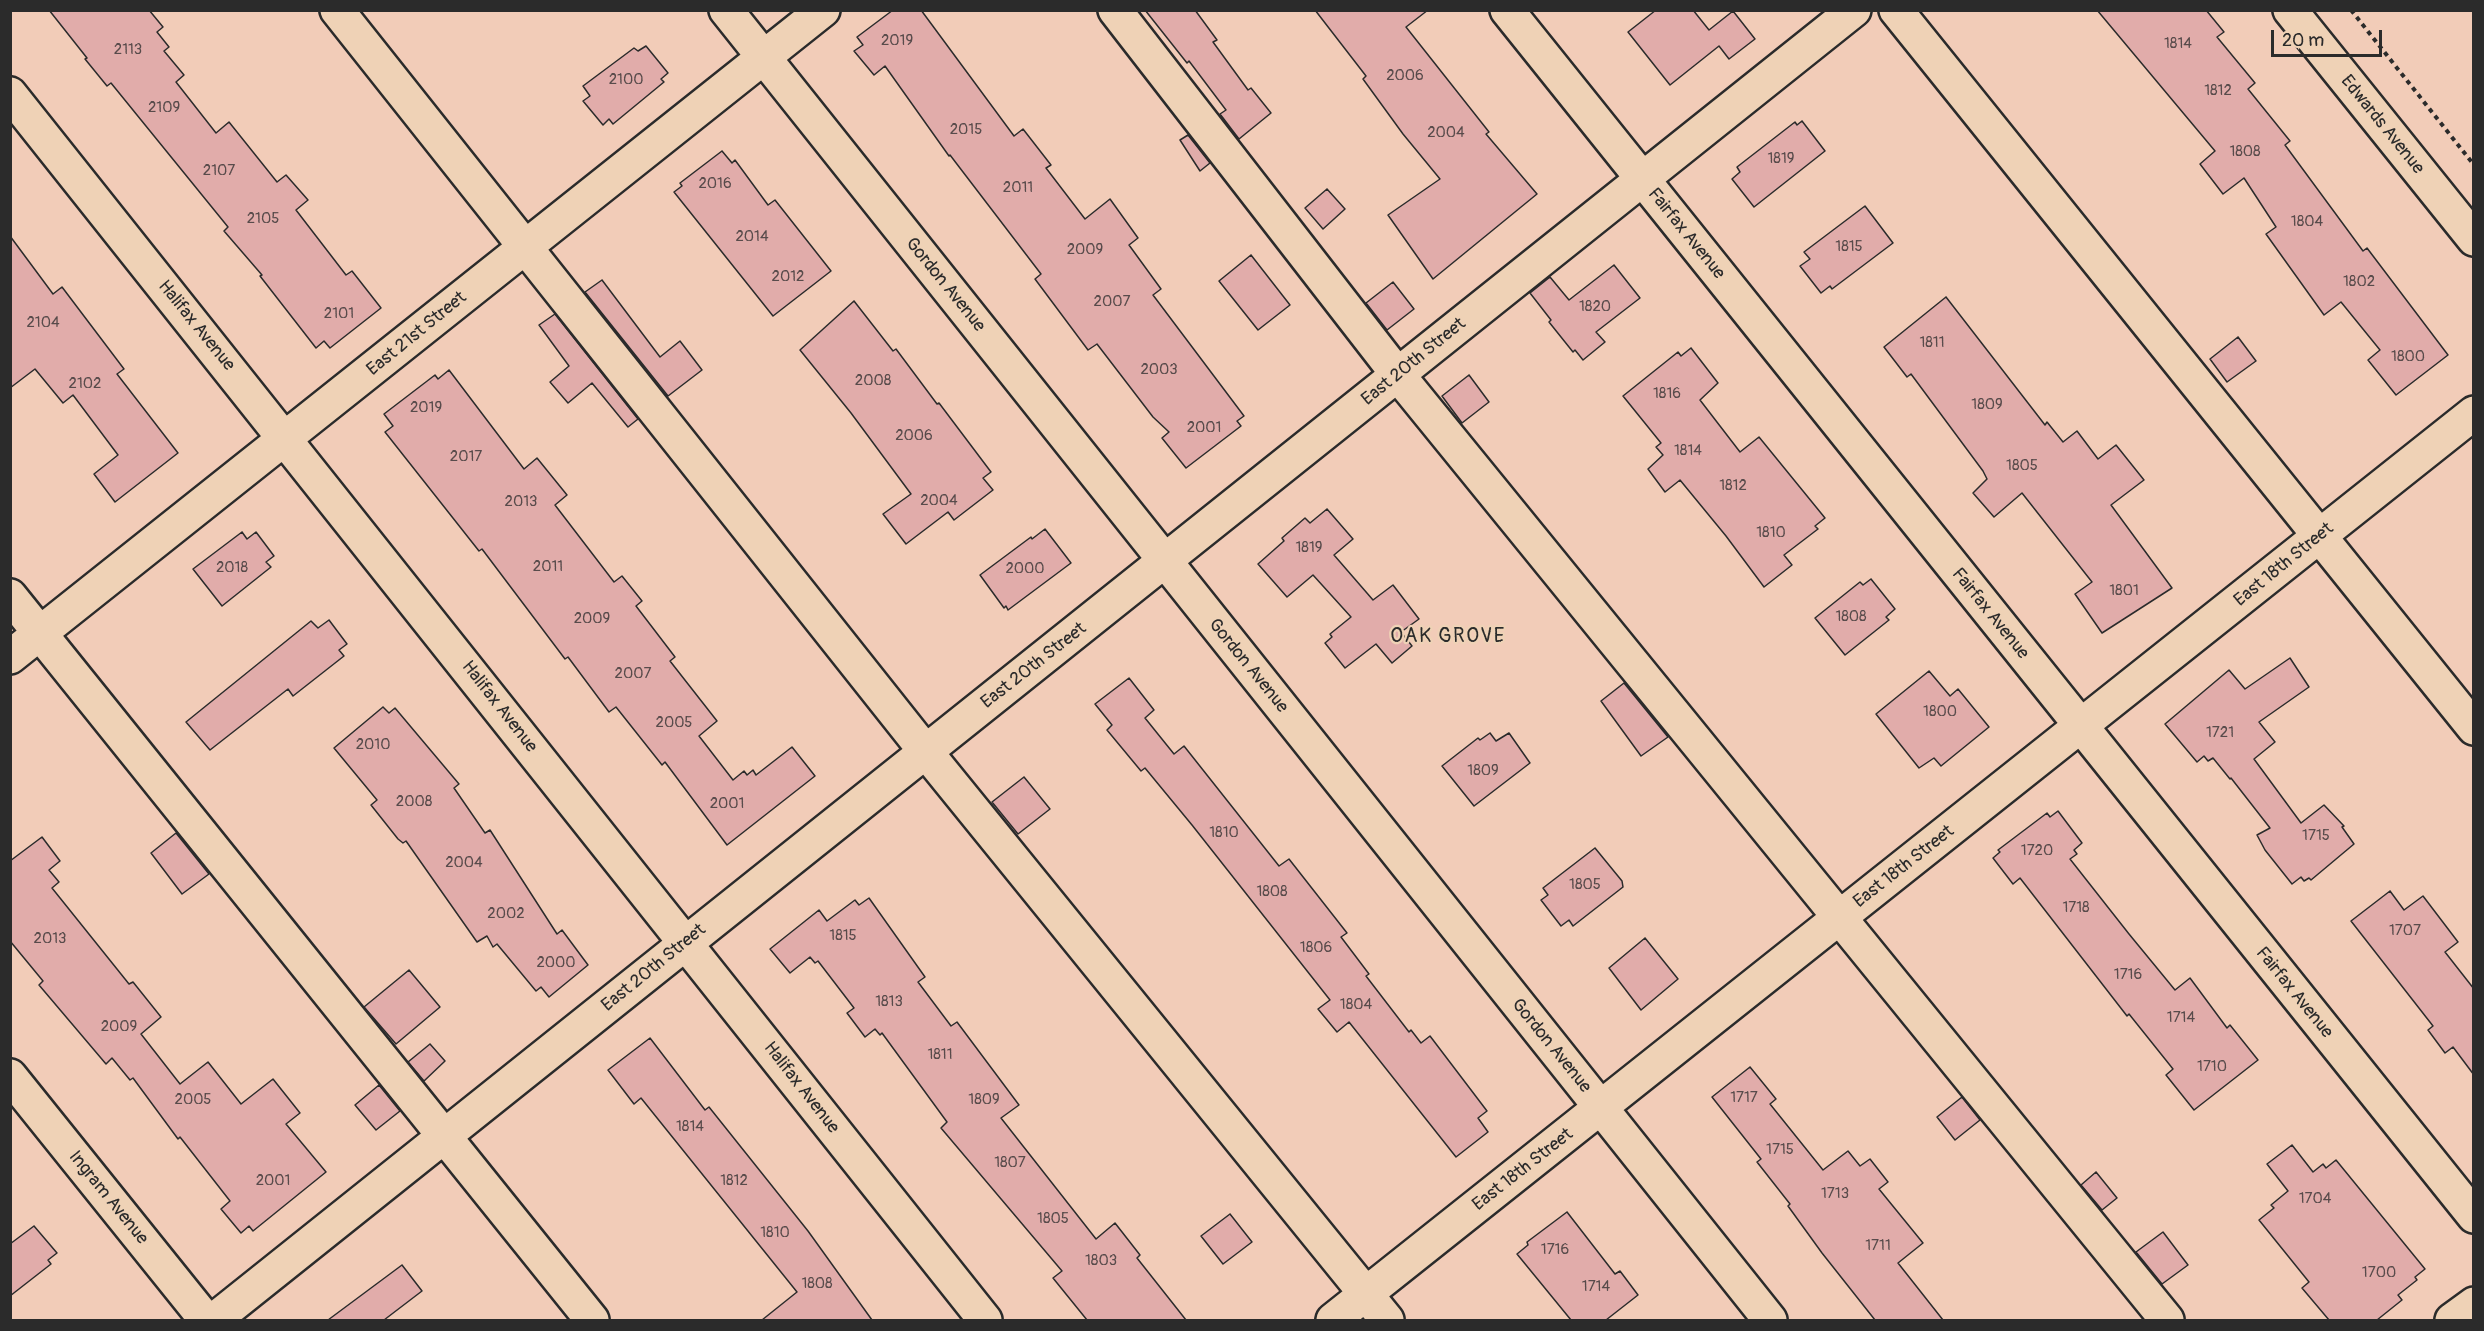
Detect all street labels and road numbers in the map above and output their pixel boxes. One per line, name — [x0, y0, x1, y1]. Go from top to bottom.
street label: Edwards Avenue — [2336, 71, 2428, 179]
street label: Fairfax Avenue — [1643, 184, 1729, 284]
street label: Gordon Avenue — [900, 234, 990, 336]
street label: Halifax Avenue — [153, 276, 239, 376]
street label: East 21st Street — [363, 287, 471, 381]
street label: East 20th Street — [1358, 313, 1470, 411]
street label: East 18th Street — [2230, 518, 2338, 612]
street label: Fairfax Avenue — [1947, 564, 2033, 664]
street label: Gordon Avenue — [1203, 615, 1293, 717]
street label: East 20th Street — [977, 618, 1091, 714]
street label: Halifax Avenue — [456, 657, 542, 757]
street label: East 18th Street — [1849, 821, 1959, 913]
street label: East 20th Street — [598, 919, 710, 1017]
street label: Fairfax Avenue — [2251, 943, 2337, 1043]
street label: Gordon Avenue — [1506, 995, 1596, 1097]
street label: Halifax Avenue — [758, 1038, 844, 1138]
street label: East 18th Street — [1468, 1124, 1578, 1216]
street label: Ingram Avenue — [64, 1147, 152, 1249]

